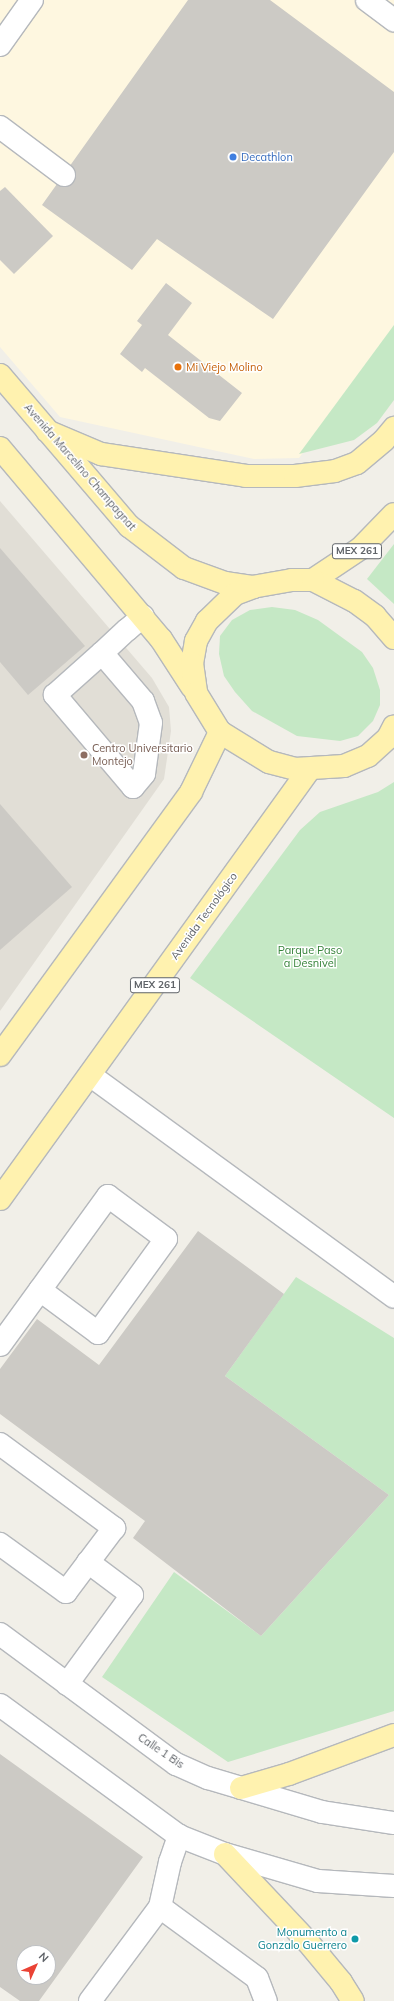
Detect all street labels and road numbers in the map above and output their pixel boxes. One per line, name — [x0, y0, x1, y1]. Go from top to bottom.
street label: Avenida Marcelino Champagnat — [21, 401, 139, 533]
road number: MEX 261 — [331, 543, 383, 559]
street label: Avenida Tecnológico — [168, 870, 240, 962]
road number: MEX 261 — [129, 977, 181, 993]
street label: Calle 1 Bis — [135, 1731, 187, 1771]

